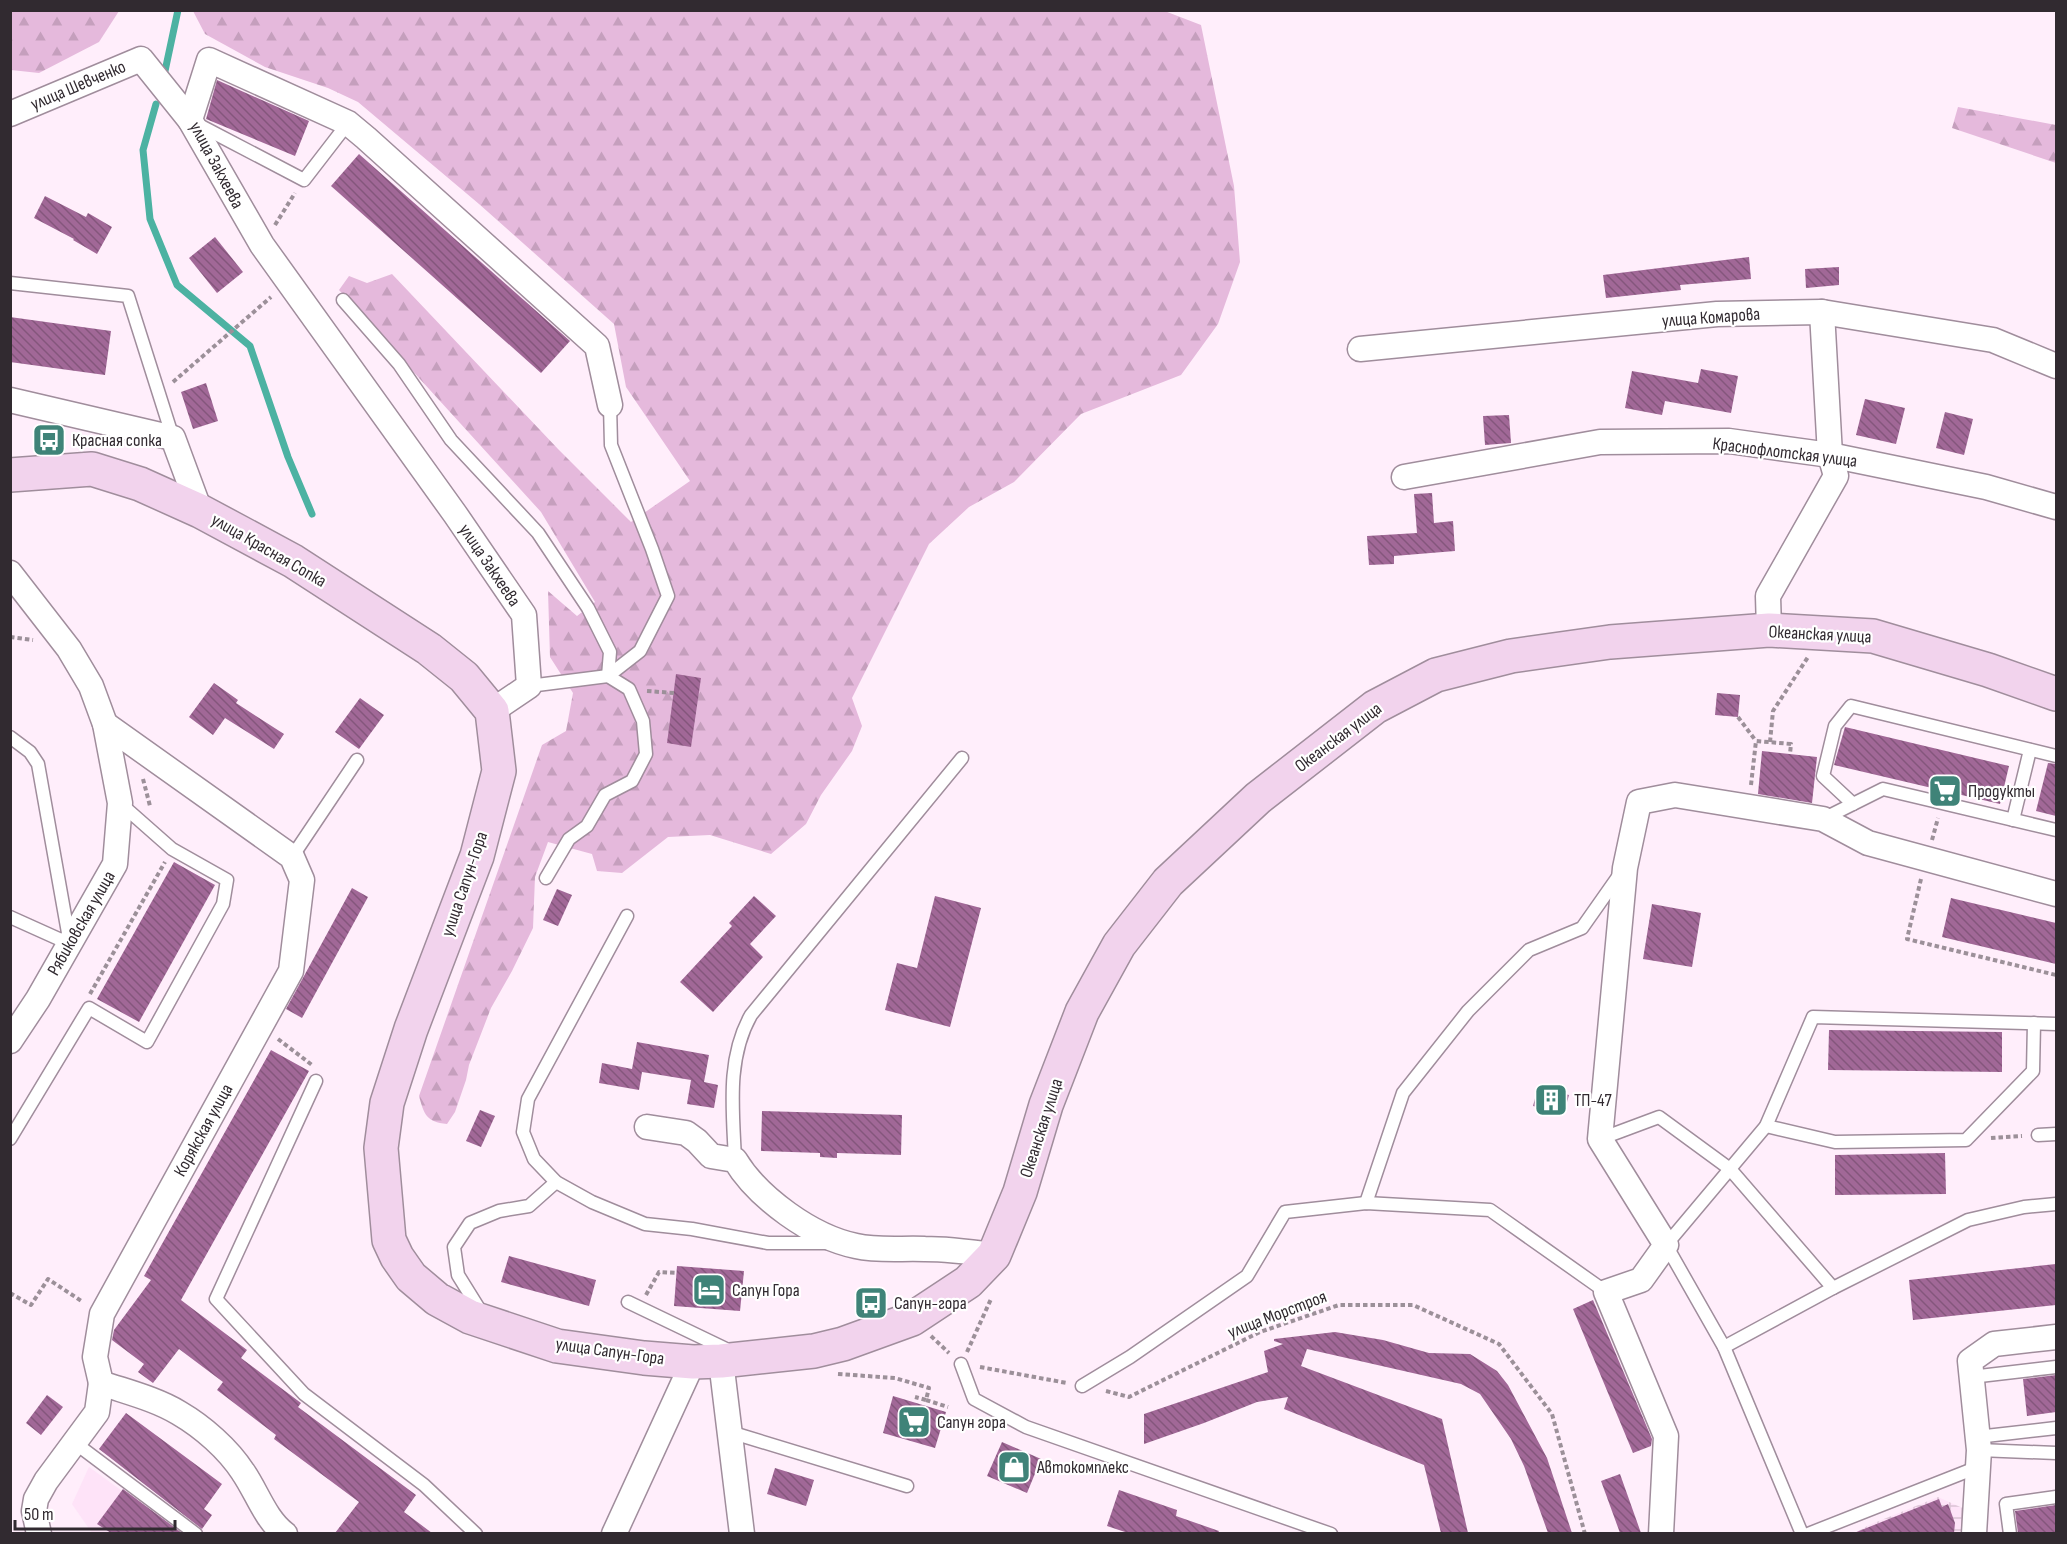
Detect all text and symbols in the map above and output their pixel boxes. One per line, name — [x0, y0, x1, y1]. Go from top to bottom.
street label: улица Шевченко — [28, 56, 129, 115]
street label: улица Закхеева — [185, 118, 248, 212]
street label: улица Комарова — [1661, 304, 1761, 331]
bus stop icon: Красная сопка — [31, 422, 67, 458]
place label: Красная сопка — [72, 430, 162, 451]
street label: Краснофлотская улица — [1711, 433, 1858, 472]
street label: улица Красная Сопка — [208, 509, 330, 592]
street label: улица Закхеева — [454, 520, 525, 611]
street label: Океанская улица — [1768, 621, 1872, 648]
street label: Океанская улица — [1291, 698, 1386, 777]
supermarket icon: Продукты — [1927, 773, 1963, 809]
place label: Продукты — [1968, 781, 2035, 802]
street label: улица Сапун-Гора — [437, 829, 492, 939]
street label: Рябиковская улица — [43, 867, 120, 979]
street label: Океанская улица — [1016, 1076, 1067, 1180]
street label: Корякская улица — [169, 1080, 237, 1180]
building icon: ТП-47 — [1533, 1082, 1569, 1118]
place label: ТП-47 — [1574, 1090, 1612, 1111]
hotel icon: Сапун Гора — [691, 1272, 727, 1308]
place label: Сапун Гора — [732, 1280, 800, 1301]
bus stop icon: Сапун-гора — [853, 1285, 889, 1321]
street label: улица Морстроя — [1225, 1286, 1330, 1343]
place label: Сапун-гора — [894, 1293, 967, 1314]
street label: улица Сапун-Гора — [554, 1333, 666, 1370]
supermarket icon: Сапун гора — [896, 1404, 932, 1440]
place label: Сапун гора — [937, 1412, 1006, 1433]
shop icon: Автокомплекс — [996, 1449, 1032, 1485]
place label: Автокомплекс — [1036, 1457, 1129, 1478]
scale bar — [15, 1493, 176, 1531]
text: 50 m — [24, 1504, 54, 1525]

